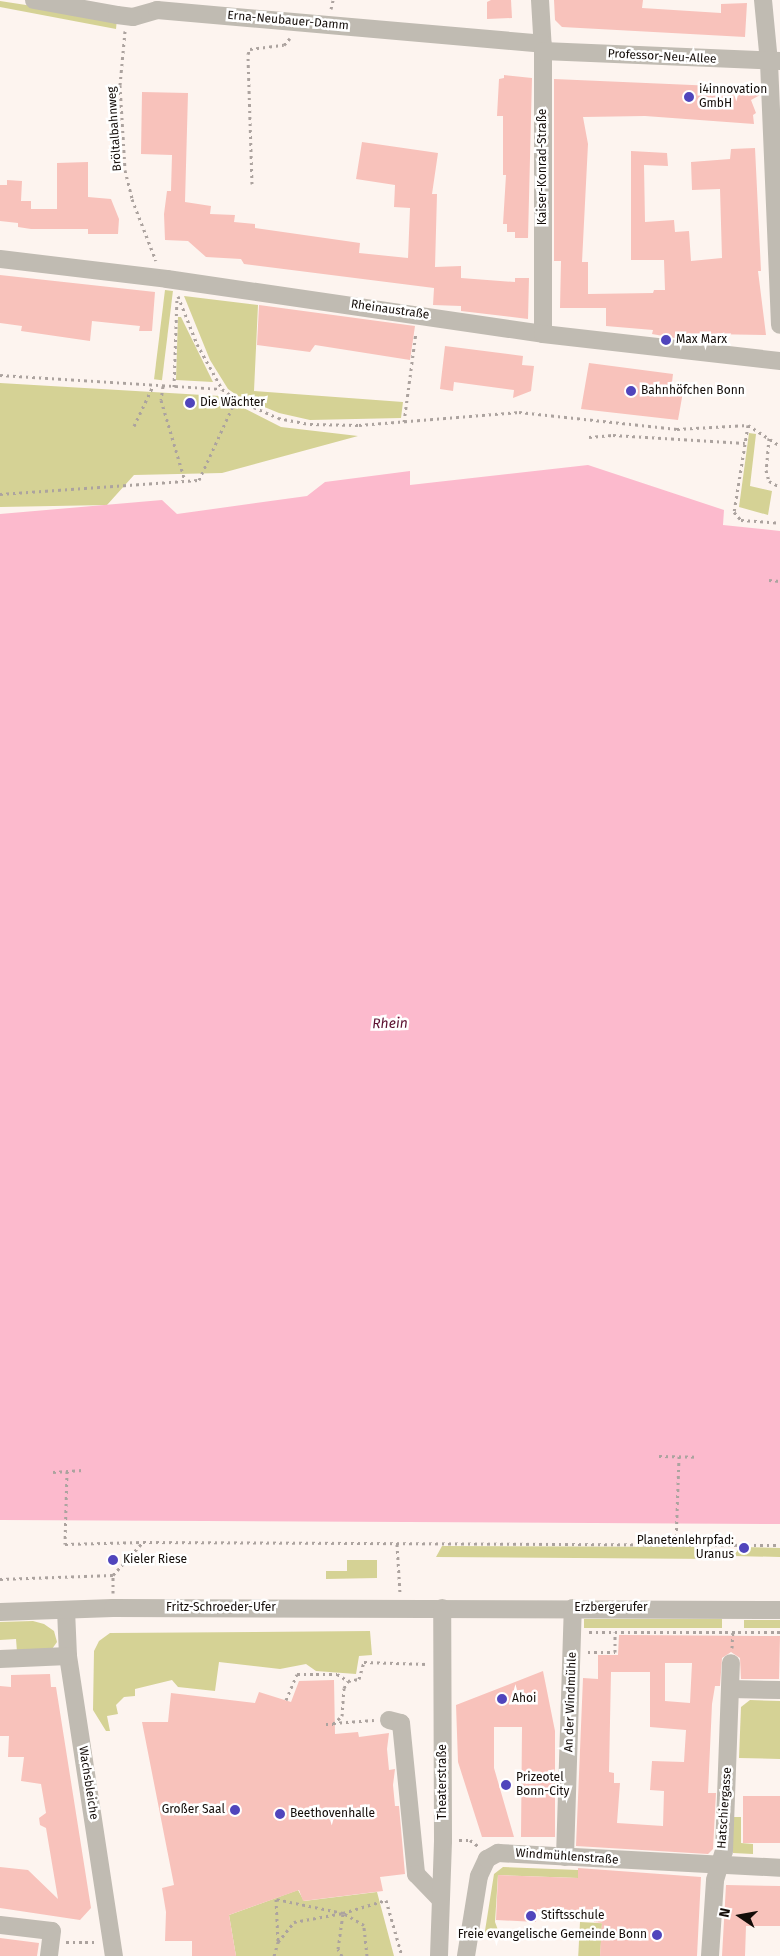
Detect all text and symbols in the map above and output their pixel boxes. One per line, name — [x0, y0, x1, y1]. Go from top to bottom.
street label: Erna-Neubauer-Damm — [227, 9, 349, 33]
street label: Professor-Neu-Allee — [607, 47, 717, 67]
place label: i4innovation GmbH — [699, 83, 767, 111]
street label: Bröltalbahnweg — [105, 86, 125, 172]
marker: i4innovation GmbH — [683, 91, 695, 103]
street label: Kaiser-Konrad-Straße — [536, 109, 550, 225]
street label: Rheinaustraße — [350, 297, 430, 323]
place label: Max Marx — [676, 333, 727, 347]
marker: Max Marx — [660, 334, 672, 346]
place label: Bahnhöfchen Bonn — [641, 384, 745, 398]
marker: Bahnhöfchen Bonn — [625, 385, 637, 397]
place label: Die Wächter — [200, 396, 265, 410]
marker: Die Wächter — [184, 397, 196, 409]
water label: Rhein — [372, 1015, 408, 1033]
place label: Planetenlehrpfad: Uranus — [637, 1534, 734, 1562]
marker: Planetenlehrpfad: Uranus — [738, 1542, 750, 1554]
place label: Kieler Riese — [123, 1553, 187, 1567]
marker: Kieler Riese — [107, 1554, 119, 1566]
street label: Fritz-Schroeder-Ufer — [166, 1601, 276, 1615]
street label: Erzbergerufer — [574, 1601, 648, 1615]
street label: An der Windmühle — [562, 1652, 580, 1752]
place label: Ahoi — [512, 1692, 536, 1706]
marker: Ahoi — [496, 1693, 508, 1705]
street label: Theaterstraße — [436, 1744, 450, 1820]
street label: Wachsbleiche — [75, 1745, 101, 1821]
street label: Hatschiergasse — [715, 1767, 735, 1849]
place label: Prizeotel Bonn-City — [516, 1771, 569, 1799]
marker: Prizeotel Bonn-City — [500, 1779, 512, 1791]
place label: Großer Saal — [162, 1803, 225, 1817]
marker: Großer Saal — [229, 1804, 241, 1816]
place label: Beethovenhalle — [290, 1807, 375, 1821]
marker: Beethovenhalle — [274, 1808, 286, 1820]
street label: Windmühlenstraße — [515, 1846, 619, 1868]
north arrow — [715, 1891, 765, 1941]
text: N — [716, 1906, 734, 1919]
place label: Stiftsschule — [541, 1909, 604, 1923]
marker: Stiftsschule — [525, 1910, 537, 1922]
place label: Freie evangelische Gemeinde Bonn — [458, 1928, 647, 1942]
marker: Freie evangelische Gemeinde Bonn — [651, 1929, 663, 1941]

